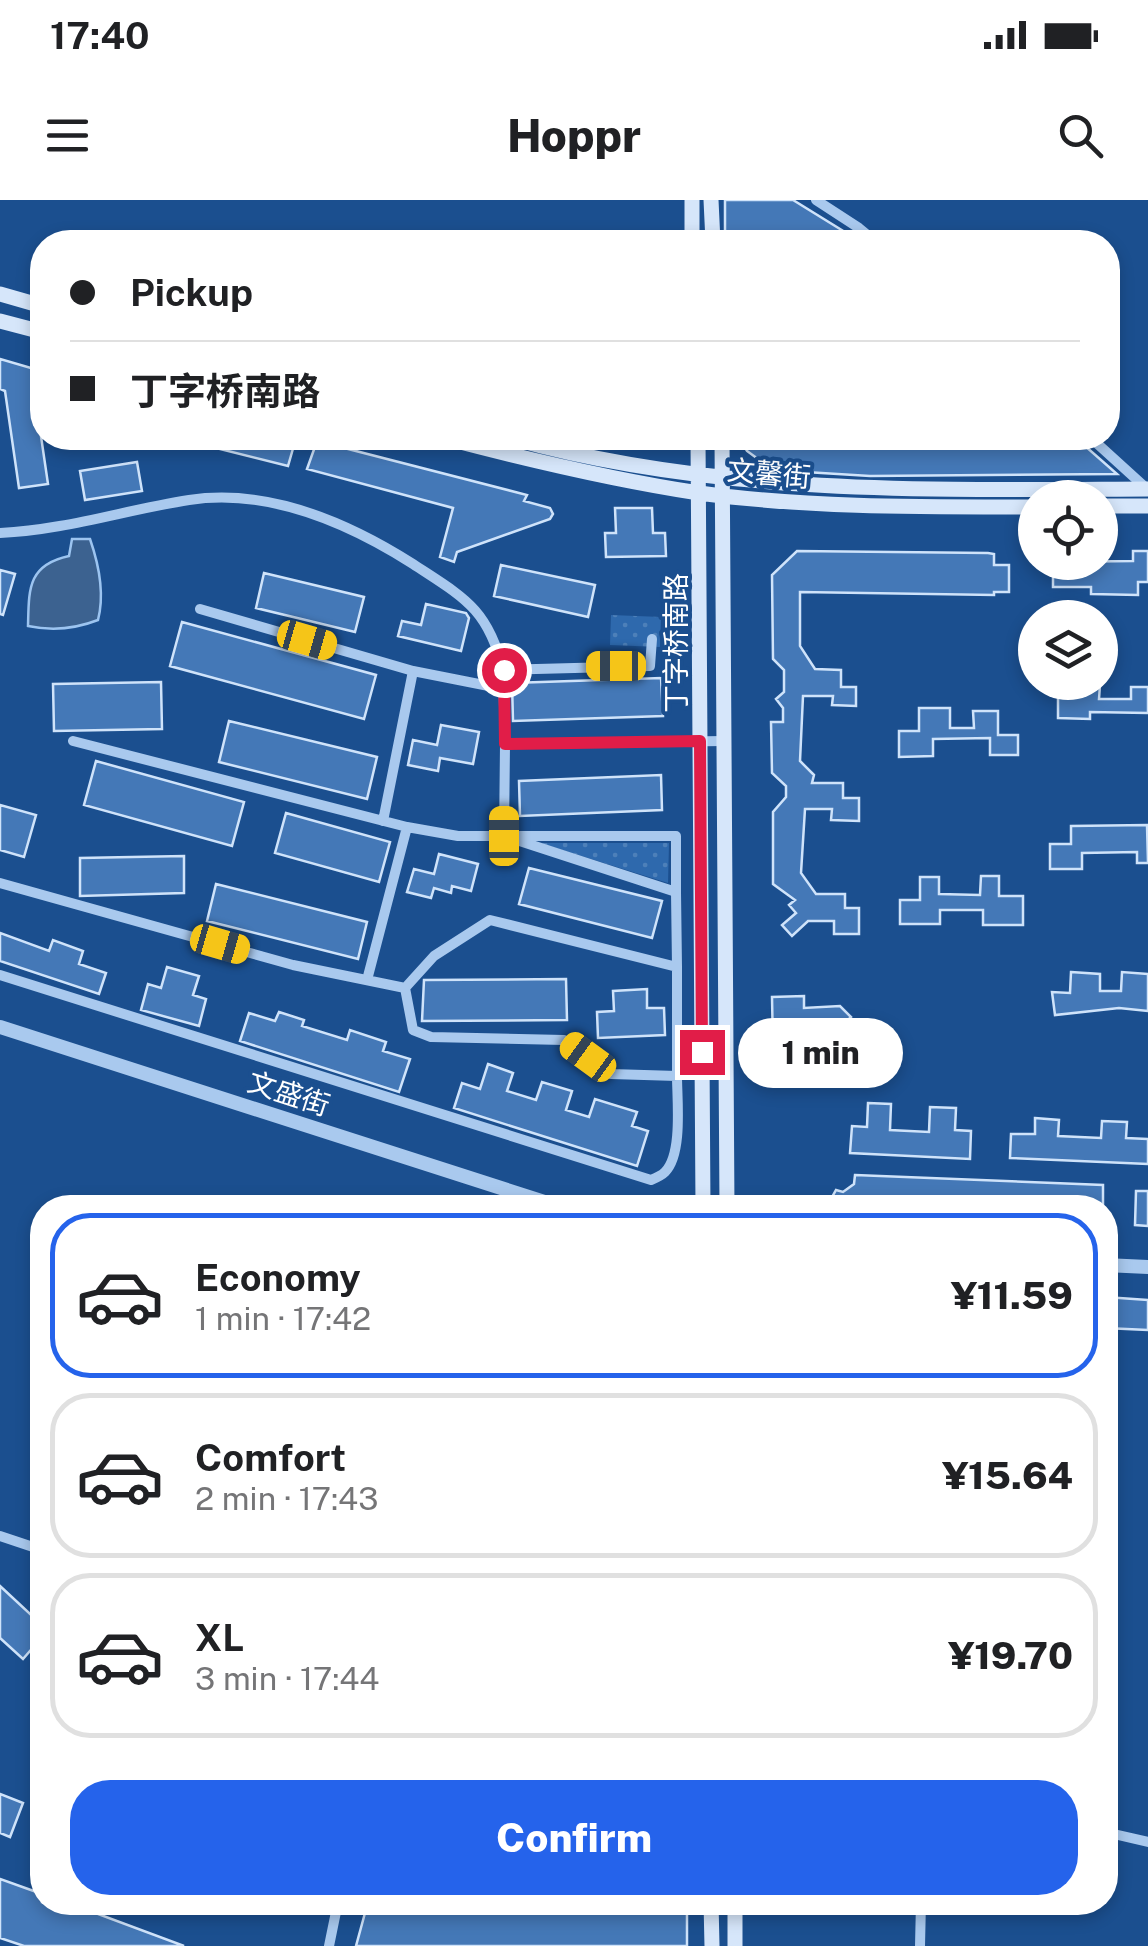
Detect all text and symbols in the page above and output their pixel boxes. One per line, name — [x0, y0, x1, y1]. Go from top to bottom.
text: 17:40 — [50, 13, 150, 58]
icon: menu — [40, 108, 95, 163]
icon: search — [1053, 108, 1108, 163]
text: Hoppr — [507, 109, 641, 162]
text: Pickup — [130, 270, 253, 315]
text: 丁字桥南路 — [130, 369, 320, 414]
street label: 文馨街 — [726, 453, 812, 493]
map controls — [1018, 480, 1118, 700]
button: locate — [1018, 480, 1118, 580]
street label: 丁字桥南路 — [659, 573, 692, 713]
button: layers — [1018, 600, 1118, 700]
car — [274, 617, 340, 663]
route start — [482, 648, 527, 693]
car — [586, 651, 646, 681]
car — [489, 806, 519, 866]
car — [187, 921, 253, 967]
callout: 1 min — [737, 1017, 902, 1087]
car — [555, 1027, 621, 1087]
route end — [680, 1030, 725, 1075]
text: 1 min — [781, 1034, 860, 1071]
street label: 文盛街 — [244, 1064, 334, 1122]
icon: car — [75, 1251, 165, 1341]
text: Economy — [195, 1255, 361, 1300]
text: ¥11.59 — [951, 1273, 1073, 1318]
text: 1 min · 17:42 — [195, 1300, 371, 1337]
icon: car — [75, 1431, 165, 1521]
text: Comfort — [195, 1435, 346, 1480]
text: ¥15.64 — [942, 1453, 1073, 1498]
text: 2 min · 17:43 — [195, 1480, 378, 1517]
icon: car — [75, 1611, 165, 1701]
text: XL — [195, 1615, 244, 1660]
text: ¥19.70 — [948, 1633, 1073, 1678]
text: 3 min · 17:44 — [195, 1660, 379, 1697]
button: Confirm — [70, 1780, 1078, 1895]

